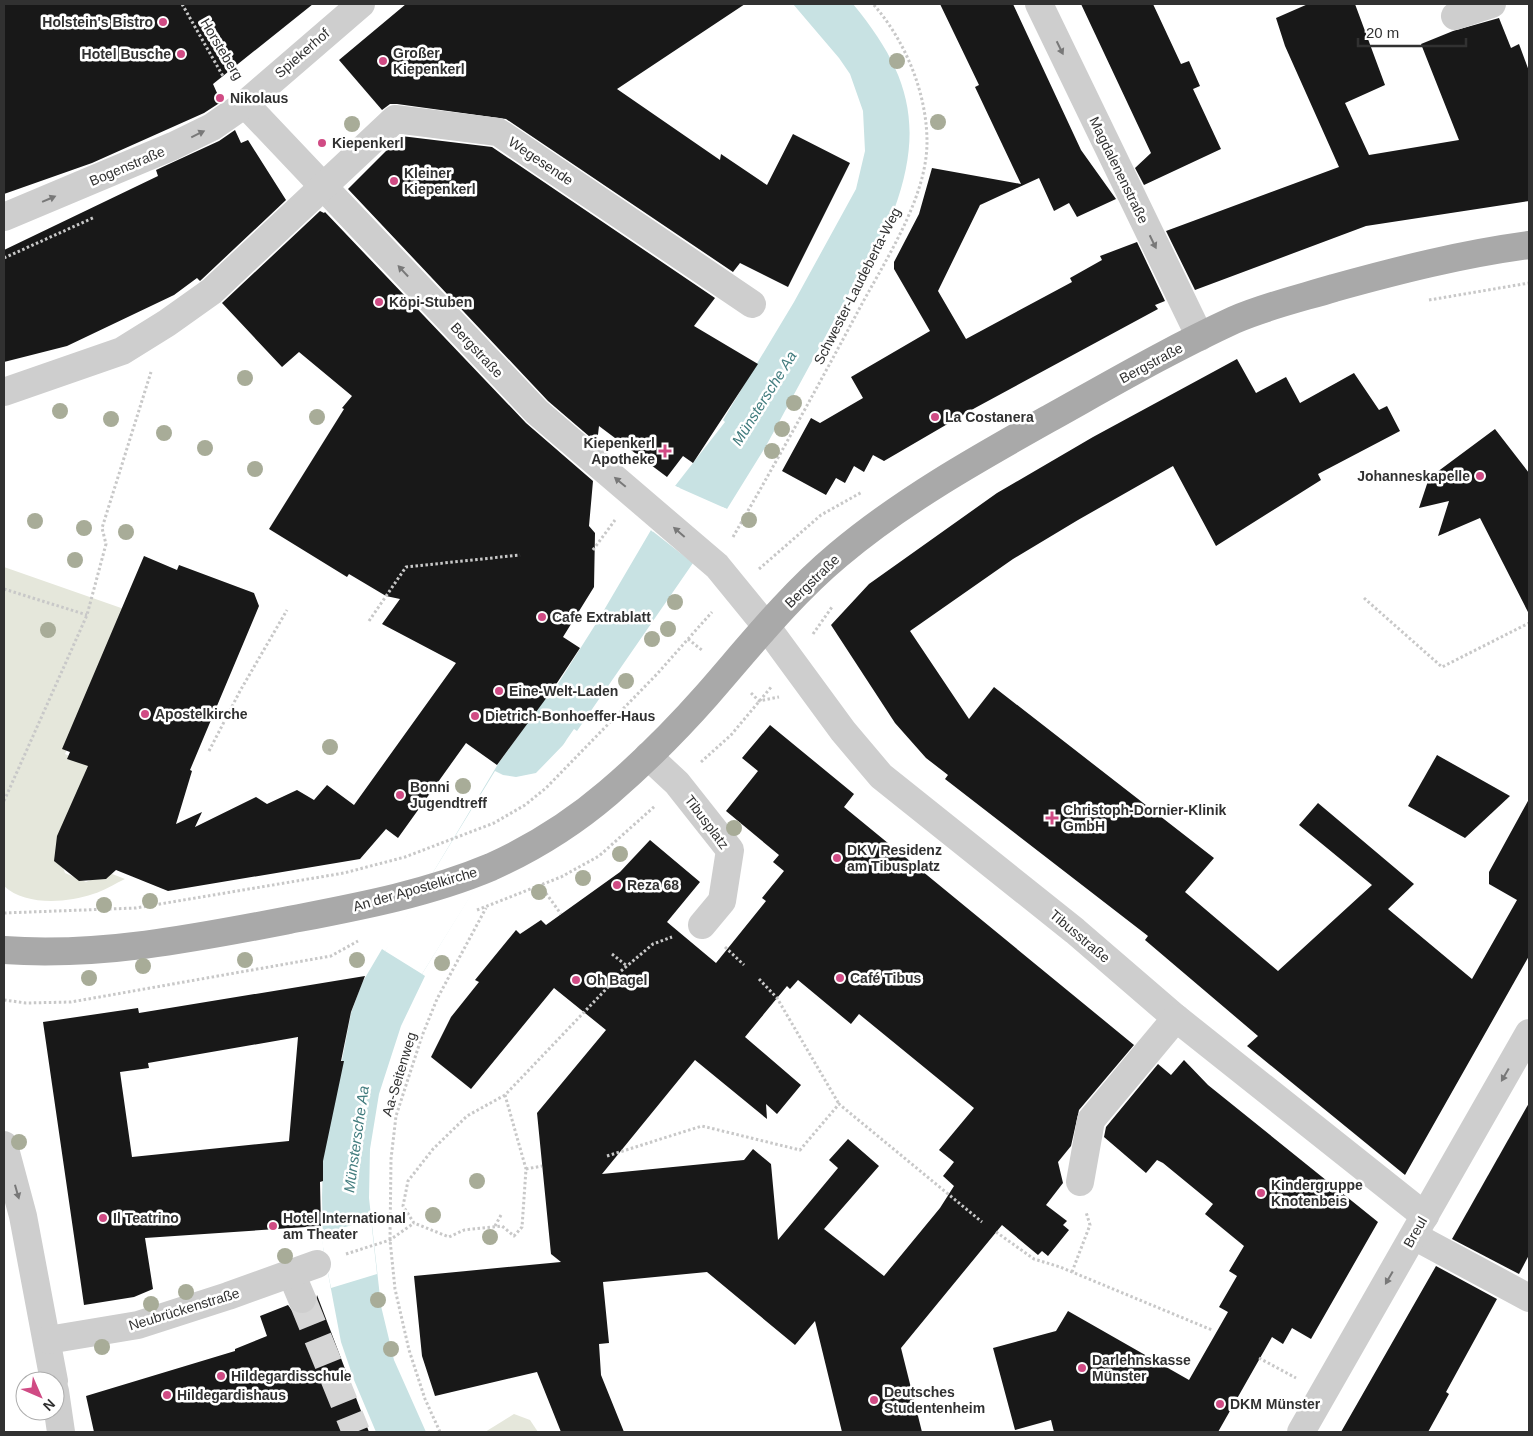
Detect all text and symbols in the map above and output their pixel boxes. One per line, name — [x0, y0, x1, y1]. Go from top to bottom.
place label: Holstein's Bistro — [42, 14, 153, 30]
street label: Horsteberg — [197, 15, 247, 83]
scale bar — [1358, 15, 1466, 47]
marker: Holstein's Bistro — [157, 16, 169, 28]
text: 20 m — [1366, 24, 1399, 41]
street label: Spiekerhof — [271, 25, 333, 81]
one-way arrow — [1056, 41, 1064, 55]
place label: Großer Kiepenkerl — [393, 45, 465, 77]
place label: Hotel Busche — [82, 46, 171, 62]
marker: Hotel Busche — [175, 48, 187, 60]
marker: Großer Kiepenkerl — [377, 55, 389, 67]
place label: Nikolaus — [230, 90, 289, 106]
marker: Nikolaus — [214, 92, 226, 104]
street label: Magdalenenstraße — [1086, 114, 1152, 226]
one-way arrow — [191, 130, 205, 138]
street label: Wegesende — [506, 134, 577, 189]
place label: Kiepenkerl — [332, 135, 404, 151]
marker: Kiepenkerl — [316, 137, 328, 149]
street label: Bogenstraße — [87, 143, 167, 189]
place label: Kleiner Kiepenkerl — [404, 165, 476, 197]
marker: Kleiner Kiepenkerl — [388, 175, 400, 187]
one-way arrow — [42, 195, 56, 203]
street label: Schwester-Laudeberta-Weg — [810, 205, 904, 367]
one-way arrow — [1149, 235, 1157, 249]
one-way arrow — [397, 266, 409, 278]
place label: Köpi-Stuben — [389, 294, 472, 310]
marker: Köpi-Stuben — [373, 296, 385, 308]
street label: Bergstraße — [448, 319, 507, 381]
street label: Bergstraße — [1117, 340, 1186, 386]
water label: Münstersche Aa — [728, 348, 800, 448]
place label: La Costanera — [945, 409, 1034, 425]
marker: La Costanera — [929, 411, 941, 423]
place label: Kiepenkerl Apotheke — [583, 435, 655, 467]
marker: Kiepenkerl Apotheke — [659, 445, 671, 457]
place label: Johanneskapelle — [1357, 468, 1470, 484]
marker: Johanneskapelle — [1474, 470, 1486, 482]
one-way arrow — [614, 476, 627, 487]
one-way arrow — [673, 526, 685, 538]
street label: Bergstraße — [782, 551, 843, 611]
place label: Cafe Extrablatt — [552, 609, 651, 625]
marker: Cafe Extrablatt — [536, 611, 548, 623]
place label: Eine-Welt-Laden — [509, 683, 618, 699]
marker: Eine-Welt-Laden — [493, 685, 505, 697]
place label: Apostelkirche — [155, 706, 248, 722]
marker: Apostelkirche — [139, 708, 151, 720]
place label: Dietrich-Bonhoeffer-Haus — [485, 708, 656, 724]
marker: Dietrich-Bonhoeffer-Haus — [469, 710, 481, 722]
place label: Bonni Jugendtreff — [410, 779, 487, 811]
marker: Bonni Jugendtreff — [394, 789, 406, 801]
street label: Tibusplatz — [682, 792, 732, 852]
place label: Christoph-Dornier-Klinik GmbH — [1063, 802, 1227, 834]
marker: Christoph-Dornier-Klinik GmbH — [1045, 811, 1059, 825]
place label: DKV Residenz am Tibusplatz — [847, 842, 942, 874]
marker: DKV Residenz am Tibusplatz — [831, 852, 843, 864]
street label: An der Apostelkirche — [351, 864, 479, 914]
place label: Reza 68 — [627, 877, 679, 893]
marker: Reza 68 — [611, 879, 623, 891]
street label: Tibusstraße — [1047, 906, 1113, 966]
place label: Café Tibus — [850, 970, 922, 986]
place label: Oh Bagel — [586, 972, 647, 988]
marker: Café Tibus — [834, 972, 846, 984]
marker: Oh Bagel — [570, 974, 582, 986]
street label: Aa-Seitenweg — [379, 1030, 419, 1118]
one-way arrow — [1501, 1068, 1509, 1082]
water label: Münstersche Aa — [340, 1084, 372, 1194]
place label: Kindergruppe Knotenbeis — [1271, 1177, 1363, 1209]
one-way arrow — [13, 1184, 21, 1199]
marker: Kindergruppe Knotenbeis — [1255, 1187, 1267, 1199]
place label: Il Teatrino — [113, 1210, 179, 1226]
place label: Hotel International am Theater — [283, 1210, 406, 1242]
marker: Il Teatrino — [97, 1212, 109, 1224]
street label: Breul — [1400, 1214, 1430, 1250]
marker: Hotel International am Theater — [267, 1220, 279, 1232]
one-way arrow — [1385, 1271, 1394, 1284]
street label: Neubrückenstraße — [127, 1284, 242, 1333]
place label: Darlehnskasse Münster — [1092, 1352, 1191, 1384]
marker: Darlehnskasse Münster — [1076, 1362, 1088, 1374]
place label: Hildegardisschule — [231, 1368, 352, 1384]
marker: Hildegardisschule — [215, 1370, 227, 1382]
north arrow — [15, 1371, 65, 1421]
place label: Deutsches Studentenheim — [884, 1384, 985, 1416]
place label: Hildegardishaus — [177, 1387, 286, 1403]
marker: Hildegardishaus — [161, 1389, 173, 1401]
marker: Deutsches Studentenheim — [868, 1394, 880, 1406]
text: N — [40, 1396, 58, 1414]
place label: DKM Münster — [1230, 1396, 1321, 1412]
marker: DKM Münster — [1214, 1398, 1226, 1410]

